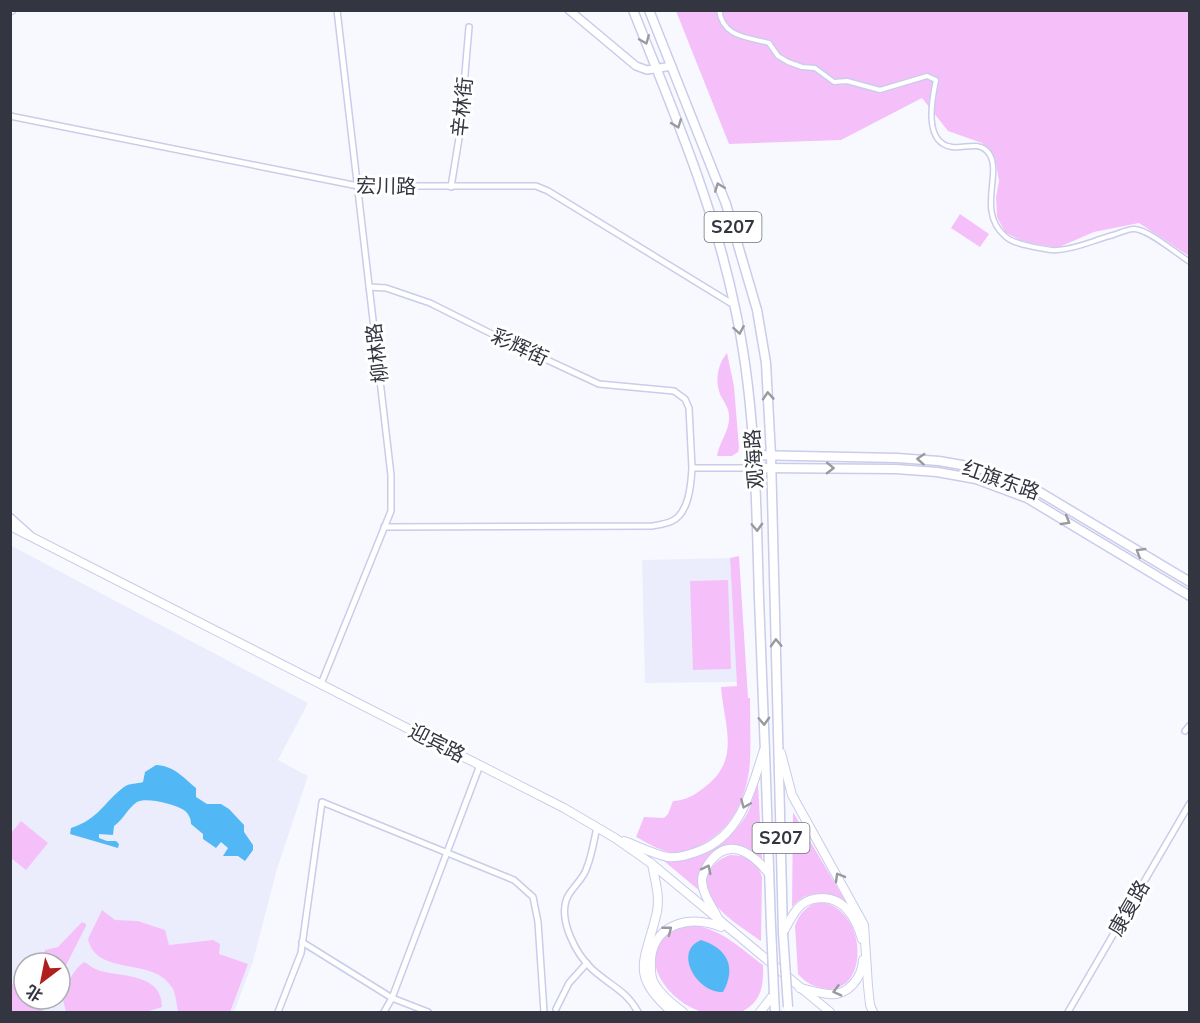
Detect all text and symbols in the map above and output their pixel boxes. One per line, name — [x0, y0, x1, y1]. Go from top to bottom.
one-way arrow — [638, 34, 650, 45]
street label: 辛林街 — [446, 76, 479, 138]
one-way arrow — [670, 118, 682, 129]
street label: 宏川路 — [356, 172, 416, 201]
one-way arrow — [714, 182, 727, 192]
road number: S207 — [704, 212, 762, 242]
street label: 柳林路 — [360, 322, 395, 384]
street label: 彩辉街 — [487, 323, 553, 372]
one-way arrow — [733, 326, 745, 335]
one-way arrow — [761, 392, 774, 401]
street label: 观海路 — [739, 428, 770, 490]
one-way arrow — [916, 453, 925, 466]
street label: 红旗东路 — [959, 455, 1043, 506]
one-way arrow — [825, 462, 834, 474]
one-way arrow — [1060, 514, 1070, 525]
one-way arrow — [751, 522, 763, 531]
one-way arrow — [1135, 548, 1146, 559]
one-way arrow — [770, 638, 782, 647]
one-way arrow — [757, 717, 770, 726]
street label: 迎宾路 — [404, 718, 470, 769]
one-way arrow — [740, 797, 752, 808]
road number: S207 — [752, 823, 810, 853]
one-way arrow — [699, 865, 711, 876]
one-way arrow — [835, 873, 846, 883]
street label: 康复路 — [1103, 876, 1156, 941]
one-way arrow — [661, 927, 672, 938]
north arrow — [12, 951, 72, 1011]
text: 北 — [22, 979, 47, 1006]
one-way arrow — [832, 984, 842, 997]

